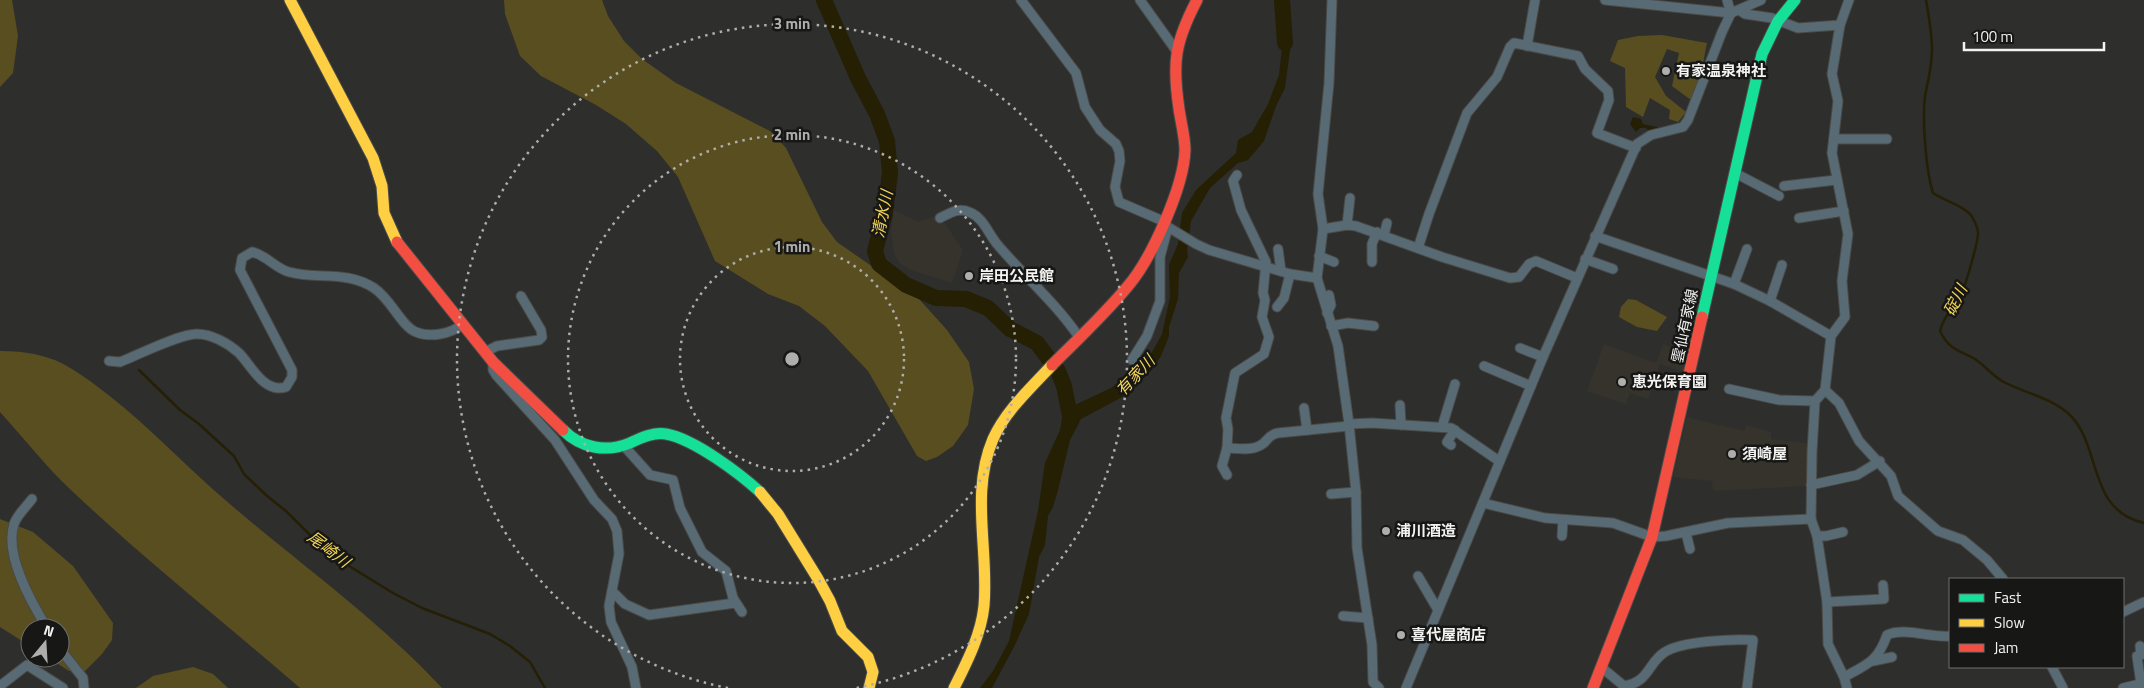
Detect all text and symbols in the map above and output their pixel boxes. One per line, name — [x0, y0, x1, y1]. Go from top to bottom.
text: 3 min — [774, 12, 810, 35]
scale bar — [1964, 20, 2104, 52]
text: 100 m — [1972, 25, 2013, 48]
place label: 有家温泉神社 — [1676, 59, 1766, 82]
marker: 有家温泉神社 — [1660, 65, 1672, 77]
text: 2 min — [774, 123, 810, 146]
water label: 清水川 — [866, 186, 899, 240]
text: 1 min — [774, 235, 810, 258]
place label: 岸田公民館 — [979, 264, 1054, 287]
marker: 岸田公民館 — [963, 270, 975, 282]
water label: 碇川 — [1937, 279, 1974, 320]
street label: 雲仙有家線 — [1665, 287, 1704, 365]
water label: 有家川 — [1110, 348, 1162, 401]
centre of rings — [783, 350, 801, 368]
place label: 恵光保育園 — [1632, 370, 1707, 393]
marker: 恵光保育園 — [1616, 376, 1628, 388]
place label: 須崎屋 — [1742, 442, 1787, 465]
marker: 須崎屋 — [1726, 448, 1738, 460]
place label: 浦川酒造 — [1396, 519, 1456, 542]
water label: 尾崎川 — [303, 525, 357, 574]
marker: 浦川酒造 — [1380, 525, 1392, 537]
legend — [1949, 578, 2124, 668]
text: Fast — [1994, 586, 2022, 609]
text: Slow — [1994, 611, 2025, 634]
north arrow — [20, 618, 70, 668]
text: N — [41, 619, 57, 642]
place label: 喜代屋商店 — [1411, 623, 1486, 646]
marker: 喜代屋商店 — [1395, 629, 1407, 641]
text: Jam — [1994, 636, 2018, 659]

